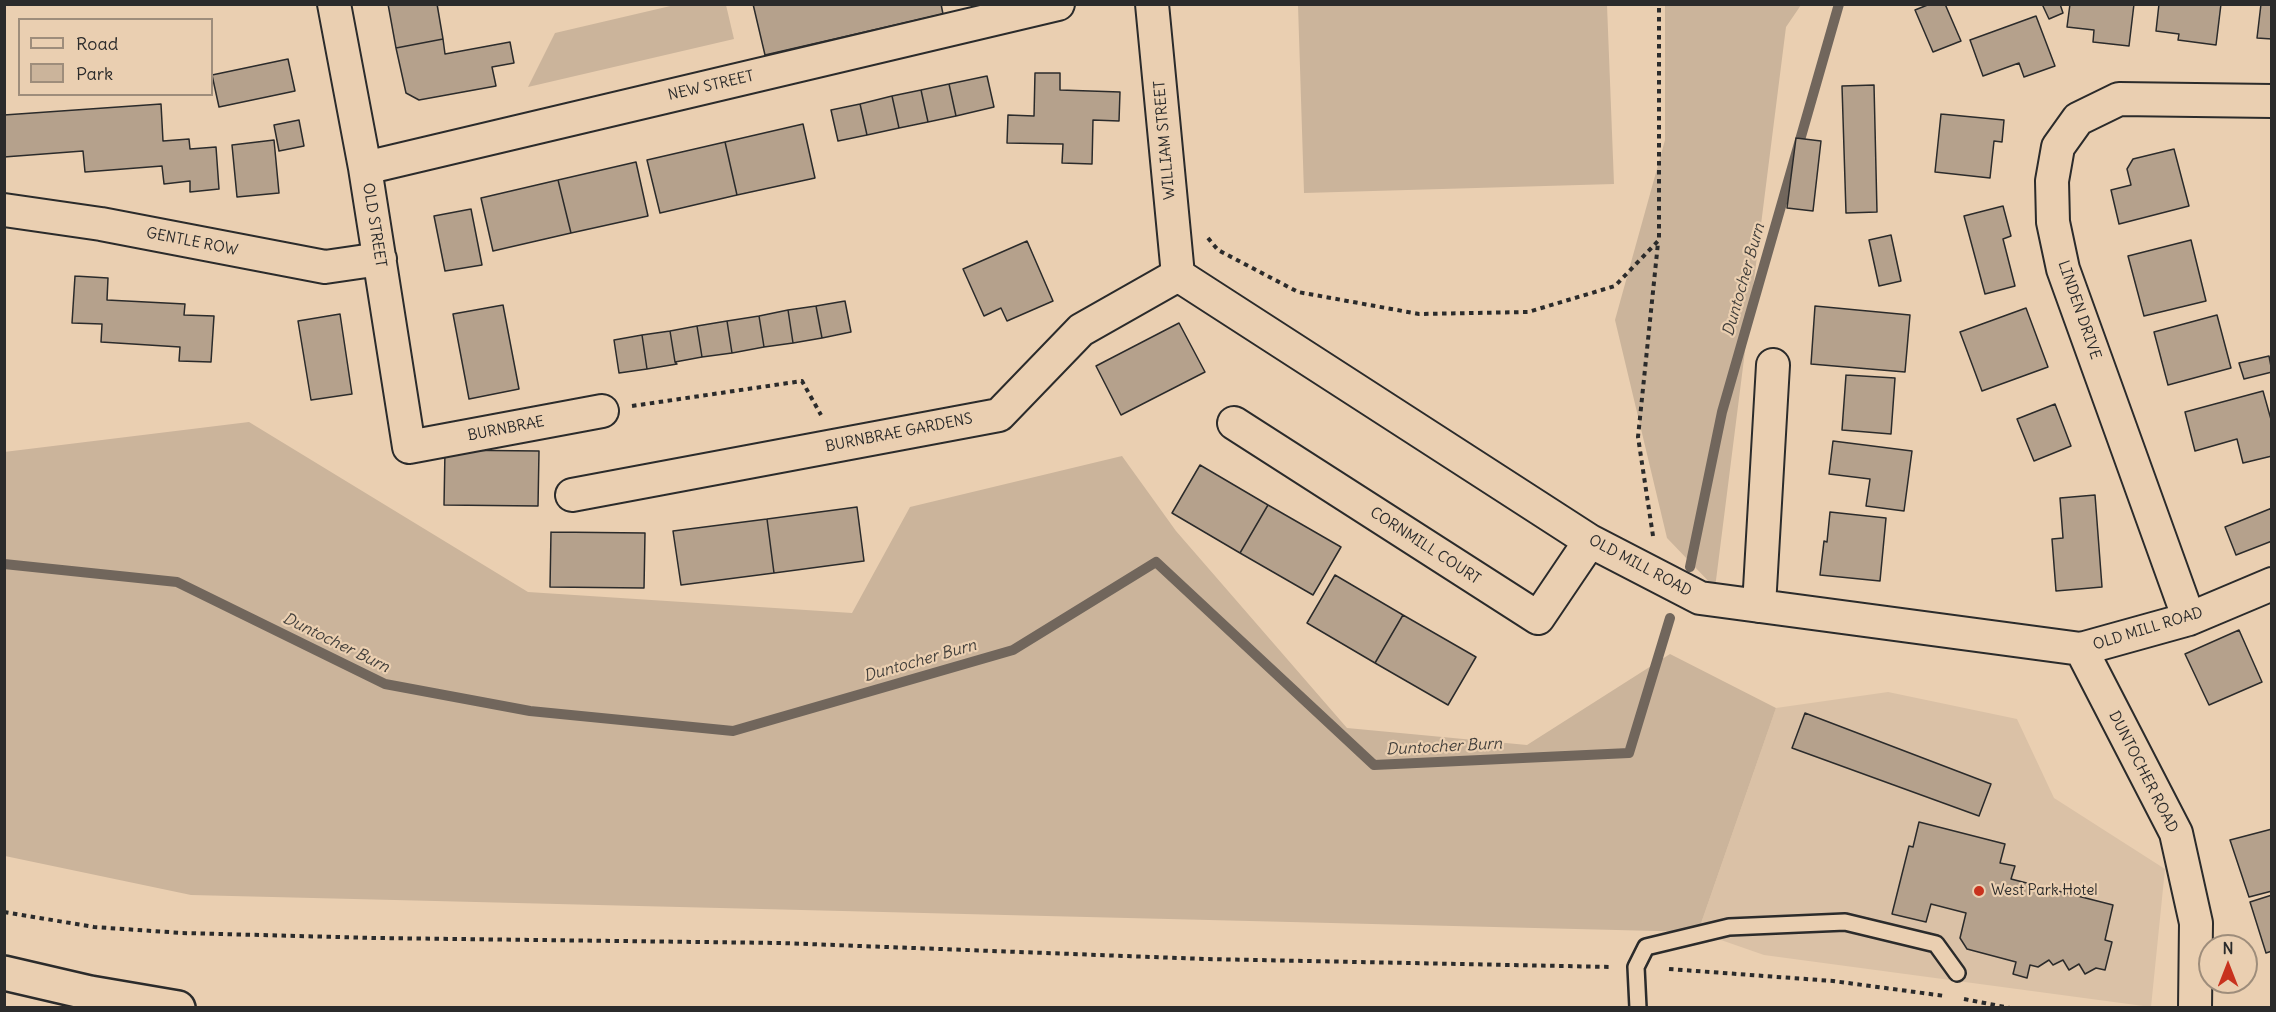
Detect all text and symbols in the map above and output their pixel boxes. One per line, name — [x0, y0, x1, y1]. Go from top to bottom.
legend — [18, 18, 213, 96]
text: Road — [76, 32, 118, 55]
text: Park — [76, 62, 113, 85]
street label: NEW STREET — [666, 67, 756, 105]
street label: WILLIAM STREET — [1151, 80, 1179, 200]
street label: OLD STREET — [358, 182, 390, 268]
water label: Duntocher Burn — [1719, 222, 1769, 338]
street label: GENTLE ROW — [145, 224, 239, 260]
street label: LINDEN DRIVE — [2054, 258, 2104, 362]
street label: BURNBRAE GARDENS — [824, 410, 974, 456]
street label: BURNBRAE — [466, 413, 546, 445]
street label: CORNMILL COURT — [1366, 504, 1484, 588]
street label: OLD MILL ROAD — [1585, 531, 1695, 601]
street label: OLD MILL ROAD — [2091, 604, 2205, 654]
water label: Duntocher Burn — [280, 609, 392, 677]
water label: Duntocher Burn — [862, 636, 978, 686]
street label: DUNTOCHER ROAD — [2105, 708, 2181, 836]
water label: Duntocher Burn — [1386, 734, 1502, 760]
place label: West Park Hotel — [1991, 882, 2098, 900]
marker: West Park Hotel — [1972, 884, 1986, 898]
north arrow — [2198, 934, 2258, 994]
text: N — [2222, 938, 2234, 958]

